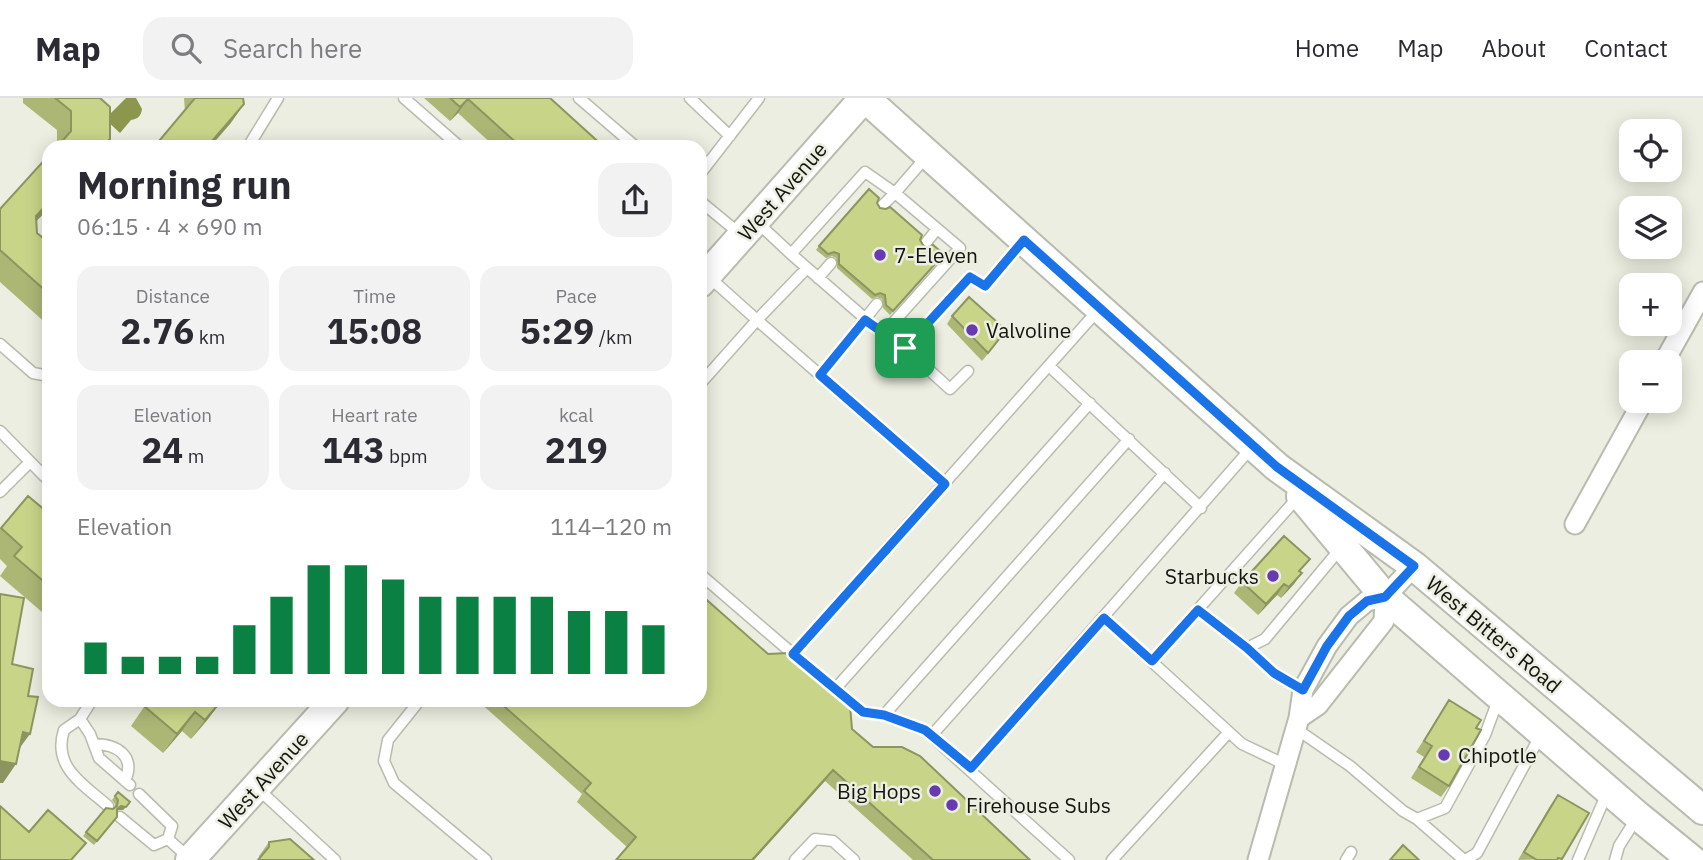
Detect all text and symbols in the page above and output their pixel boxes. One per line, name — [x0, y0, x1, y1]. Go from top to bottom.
search box — [143, 17, 633, 80]
text: Map — [35, 27, 101, 70]
icon: search — [167, 29, 205, 67]
text: Search here — [223, 31, 362, 65]
text: Home — [1295, 32, 1359, 64]
text: Map — [1397, 32, 1443, 64]
text: About — [1481, 32, 1546, 64]
text: Contact — [1584, 32, 1668, 64]
map controls — [1619, 119, 1682, 413]
button: locate — [1619, 119, 1682, 182]
street label: West Avenue — [731, 136, 833, 246]
text: Morning run — [77, 160, 292, 209]
button: share — [598, 163, 672, 237]
button: layers — [1619, 196, 1682, 259]
text: 06:15 · 4 × 690 m — [77, 211, 263, 241]
place label: 7-Eleven — [894, 241, 978, 269]
marker: 7-Eleven — [872, 247, 888, 263]
button: + — [1619, 273, 1682, 336]
text: Distance — [136, 284, 210, 308]
text: Time — [353, 284, 396, 308]
text: Pace — [555, 284, 597, 308]
text: 2.76 — [120, 308, 194, 354]
text: 15:08 — [327, 308, 422, 354]
text: 5:29 — [520, 308, 594, 354]
place label: Valvoline — [986, 316, 1071, 344]
pin — [875, 318, 935, 378]
marker: Valvoline — [964, 322, 980, 338]
text: km — [194, 325, 225, 349]
text: /km — [594, 325, 633, 349]
icon: arrive — [886, 329, 924, 367]
button: − — [1619, 350, 1682, 413]
text: Elevation — [133, 403, 212, 427]
text: Heart rate — [331, 403, 418, 427]
text: kcal — [559, 403, 593, 427]
text: 24 — [141, 427, 183, 473]
text: 143 — [321, 427, 384, 473]
text: 219 — [545, 427, 608, 473]
text: m — [183, 444, 204, 468]
text: bpm — [384, 444, 428, 468]
text: Elevation — [77, 511, 172, 541]
text: 114–120 m — [550, 511, 672, 541]
place label: Starbucks — [1165, 562, 1259, 590]
marker: Starbucks — [1265, 568, 1281, 584]
street label: West Bitters Road — [1420, 569, 1568, 699]
street label: West Avenue — [212, 725, 314, 835]
place label: Chipotle — [1458, 741, 1537, 769]
marker: Chipotle — [1436, 747, 1452, 763]
place label: Big Hops — [837, 777, 921, 805]
marker: Big Hops — [927, 783, 943, 799]
place label: Firehouse Subs — [966, 791, 1111, 819]
marker: Firehouse Subs — [944, 797, 960, 813]

